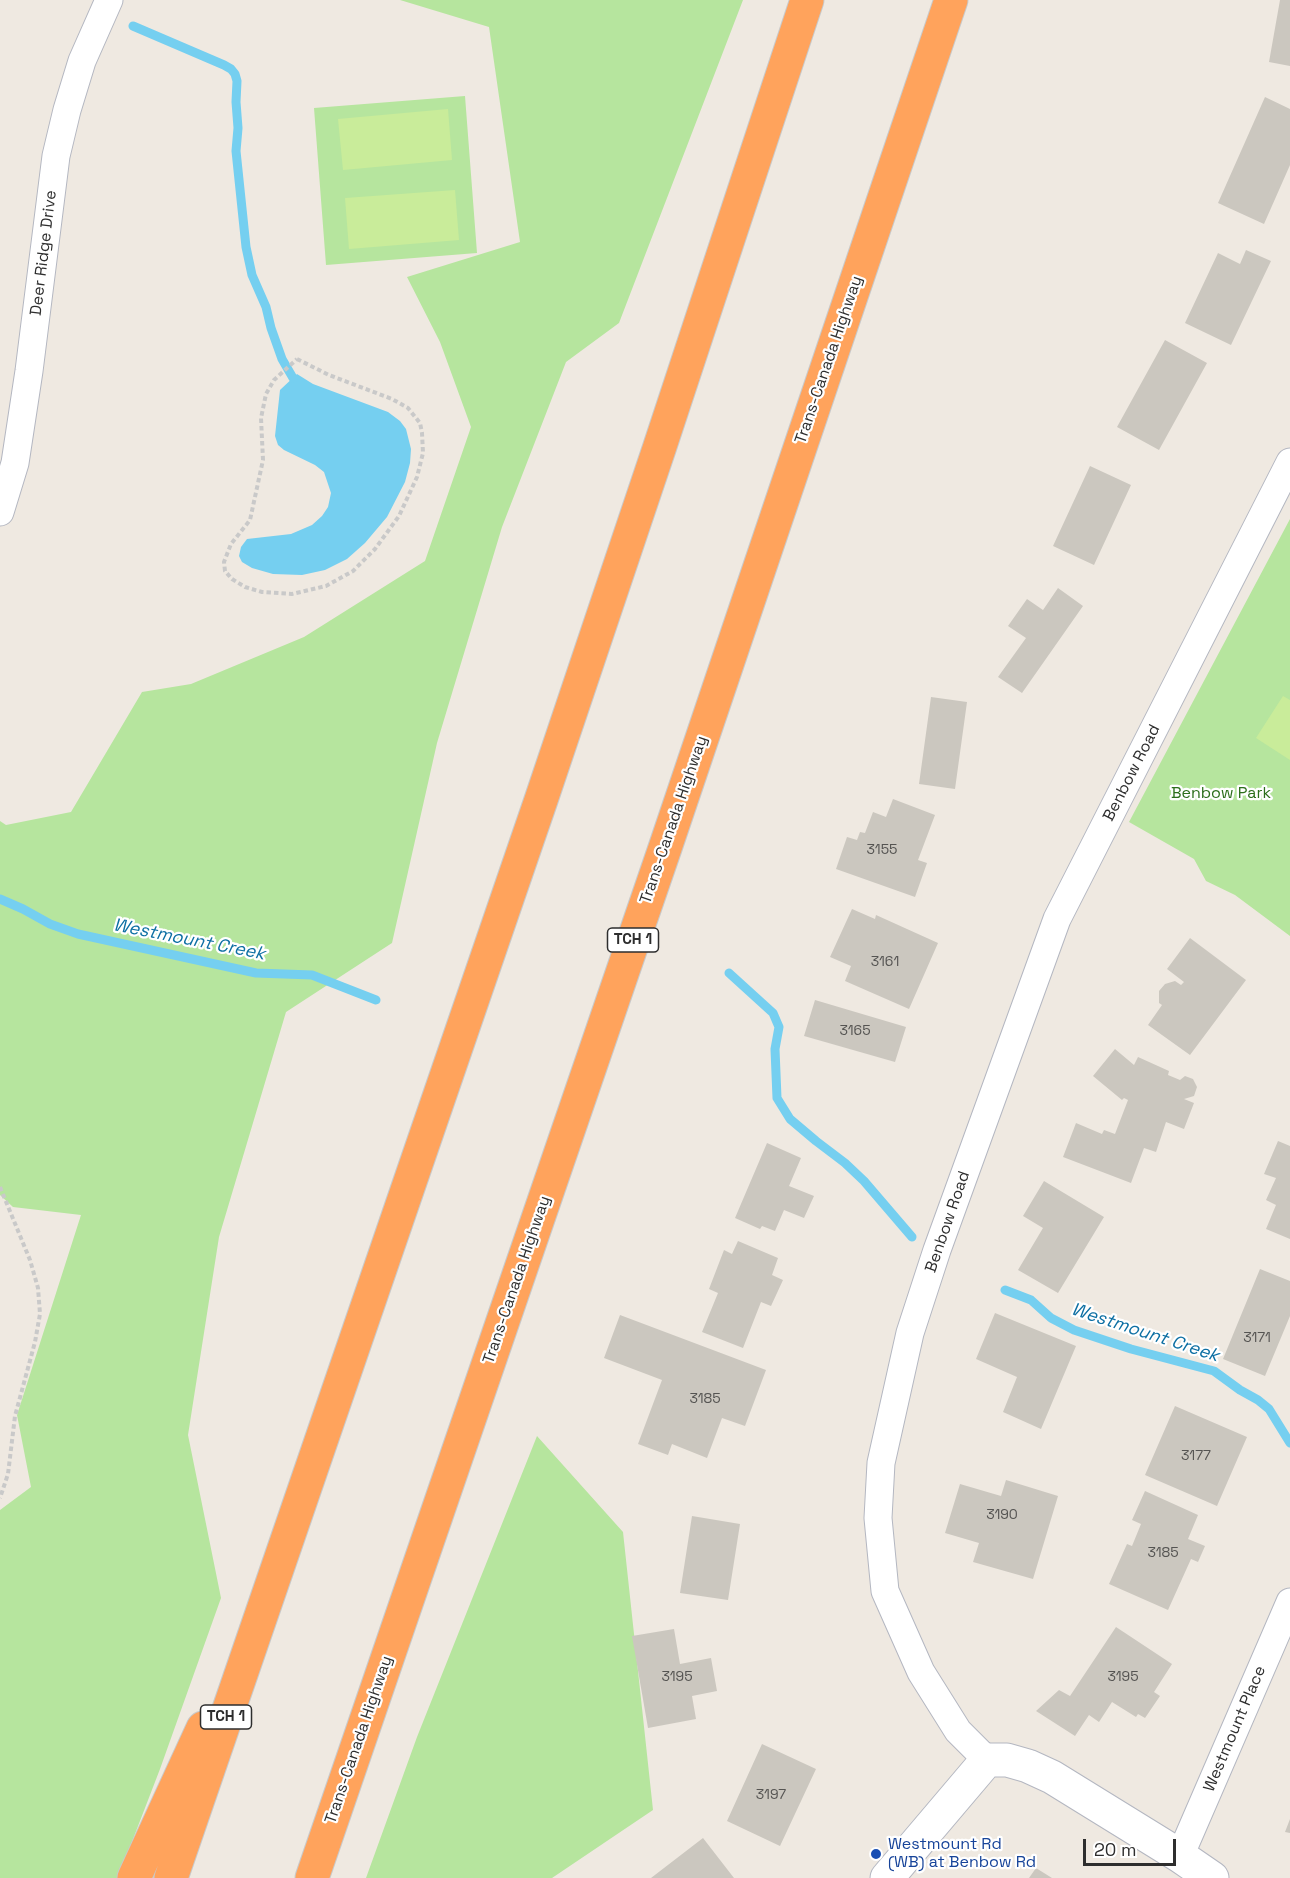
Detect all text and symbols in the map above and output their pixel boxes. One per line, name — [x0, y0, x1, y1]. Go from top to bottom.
street label: Deer Ridge Drive — [27, 189, 61, 317]
street label: Trans-Canada Highway — [791, 273, 867, 447]
street label: Benbow Road — [1099, 721, 1165, 825]
street label: Trans-Canada Highway — [636, 733, 712, 907]
park label: Benbow Park — [1171, 784, 1271, 804]
house number: 3155 — [867, 842, 897, 858]
water label: Westmount Creek — [111, 915, 267, 965]
road number: TCH 1 — [608, 928, 658, 952]
house number: 3161 — [871, 954, 899, 970]
house number: 3165 — [839, 1023, 871, 1039]
street label: Benbow Road — [922, 1169, 974, 1275]
street label: Trans-Canada Highway — [479, 1193, 555, 1367]
water label: Westmount Creek — [1068, 1299, 1222, 1367]
house number: 3171 — [1243, 1330, 1271, 1346]
house number: 3185 — [689, 1391, 721, 1407]
house number: 3177 — [1181, 1448, 1211, 1464]
house number: 3190 — [986, 1507, 1018, 1523]
house number: 3185 — [1147, 1545, 1179, 1561]
street label: Trans-Canada Highway — [321, 1653, 397, 1827]
street label: Westmount Place — [1200, 1663, 1270, 1795]
house number: 3195 — [661, 1669, 693, 1685]
house number: 3195 — [1107, 1669, 1139, 1685]
road number: TCH 1 — [200, 1705, 252, 1729]
house number: 3197 — [756, 1787, 786, 1803]
scale bar — [1086, 1827, 1179, 1865]
place label: Westmount Rd (WB) at Benbow Rd — [888, 1835, 1036, 1873]
text: 20 m — [1094, 1838, 1137, 1861]
marker: Westmount Rd (WB) at Benbow Rd — [869, 1847, 883, 1861]

